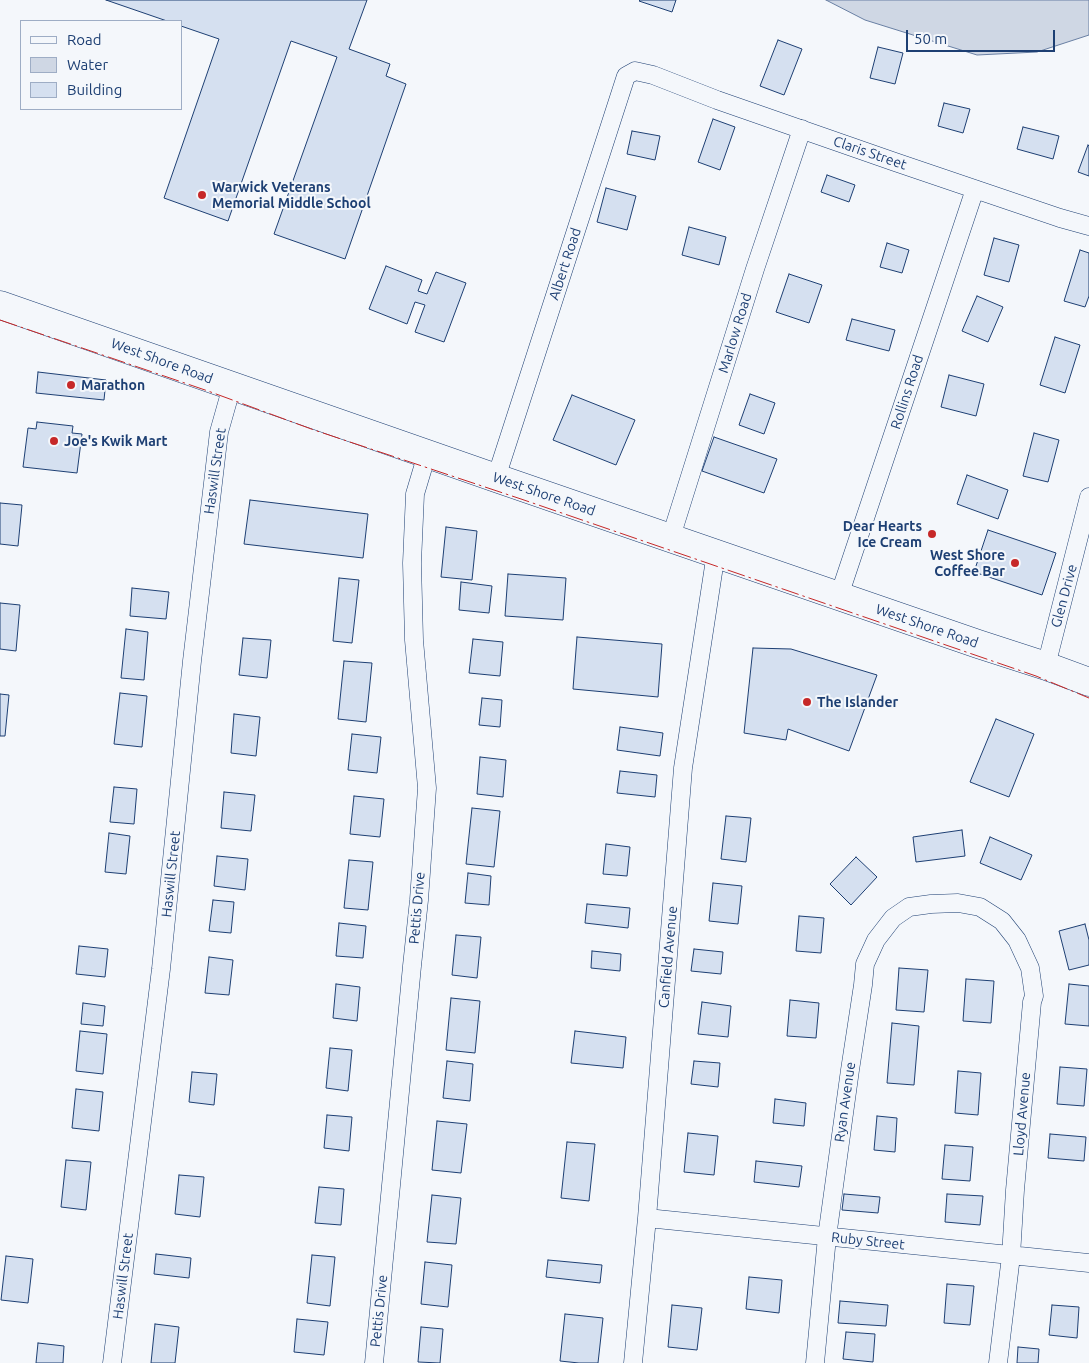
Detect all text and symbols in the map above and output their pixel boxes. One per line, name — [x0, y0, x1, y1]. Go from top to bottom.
legend — [20, 20, 182, 110]
scale bar — [909, 20, 1058, 52]
text: 50 m — [914, 30, 947, 47]
text: Road — [67, 31, 102, 48]
text: Water — [67, 56, 108, 73]
text: Building — [67, 81, 122, 98]
street label: Claris Street — [831, 133, 909, 173]
place label: Warwick Veterans Memorial Middle School — [212, 179, 371, 212]
marker: Warwick Veterans Memorial Middle School — [196, 189, 208, 201]
street label: Albert Road — [545, 226, 585, 302]
street label: Marlow Road — [715, 291, 755, 375]
street label: West Shore Road — [109, 335, 215, 387]
street label: Rollins Road — [887, 353, 927, 431]
place label: Marathon — [81, 377, 145, 393]
marker: Marathon — [65, 379, 77, 391]
street label: Haswill Street — [201, 427, 229, 515]
place label: Joe's Kwik Mart — [64, 433, 168, 449]
marker: Joe's Kwik Mart — [48, 435, 60, 447]
street label: West Shore Road — [491, 469, 597, 519]
place label: Dear Hearts Ice Cream — [843, 518, 922, 550]
marker: Dear Hearts Ice Cream — [926, 528, 938, 540]
place label: West Shore Coffee Bar — [930, 547, 1005, 580]
marker: West Shore Coffee Bar — [1009, 557, 1021, 569]
street label: Glen Drive — [1047, 562, 1081, 630]
street label: West Shore Road — [874, 601, 980, 651]
place label: The Islander — [817, 694, 898, 710]
marker: The Islander — [801, 696, 813, 708]
street label: Haswill Street — [158, 830, 184, 918]
street label: Pettis Drive — [405, 871, 429, 945]
street label: Canfield Avenue — [655, 905, 681, 1009]
street label: Ryan Avenue — [831, 1061, 859, 1143]
street label: Lloyd Avenue — [1010, 1071, 1034, 1157]
street label: Ruby Street — [830, 1229, 906, 1253]
street label: Haswill Street — [109, 1232, 137, 1320]
street label: Pettis Drive — [367, 1274, 391, 1348]

